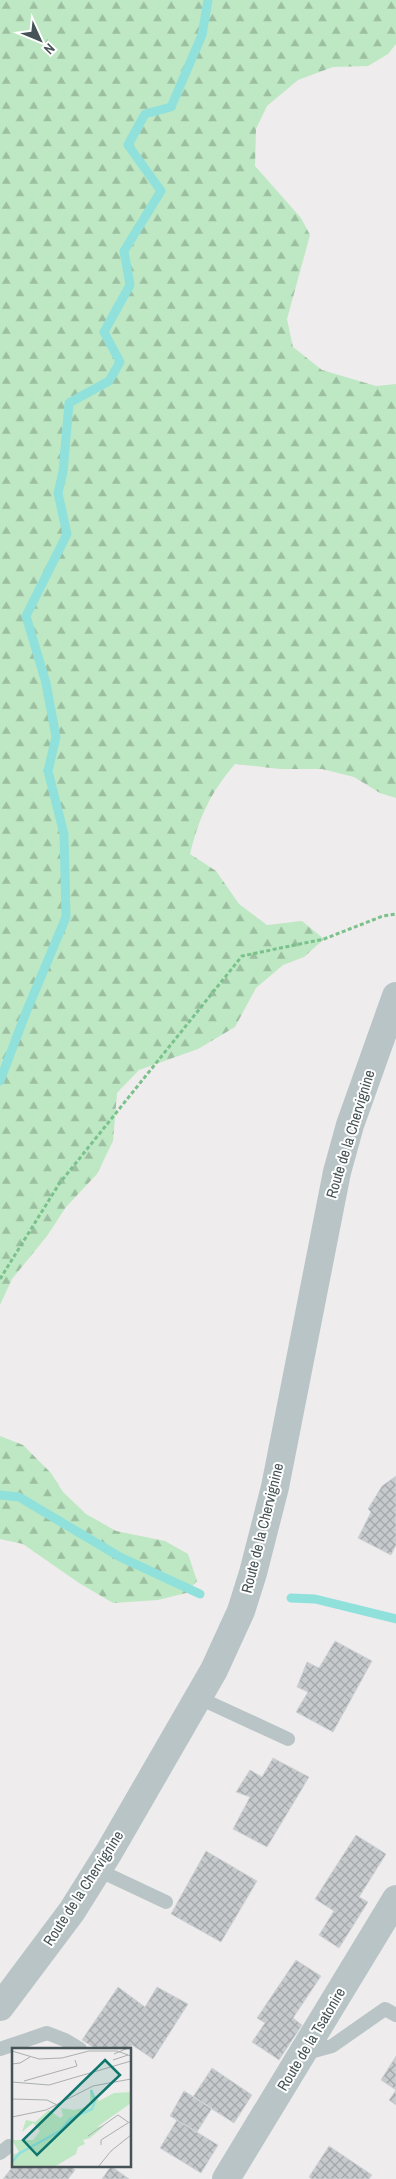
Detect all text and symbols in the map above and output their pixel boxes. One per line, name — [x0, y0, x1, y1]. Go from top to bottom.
north arrow — [15, 15, 65, 65]
text: N — [40, 40, 59, 58]
street label: Route de la Chervignine — [320, 1067, 380, 1201]
street label: Route de la Chervignine — [236, 1461, 288, 1595]
street label: Route de la Chervignine — [38, 1826, 128, 1950]
street label: Route de la Tsatonire — [272, 1983, 350, 2095]
inset map — [12, 2048, 131, 2166]

